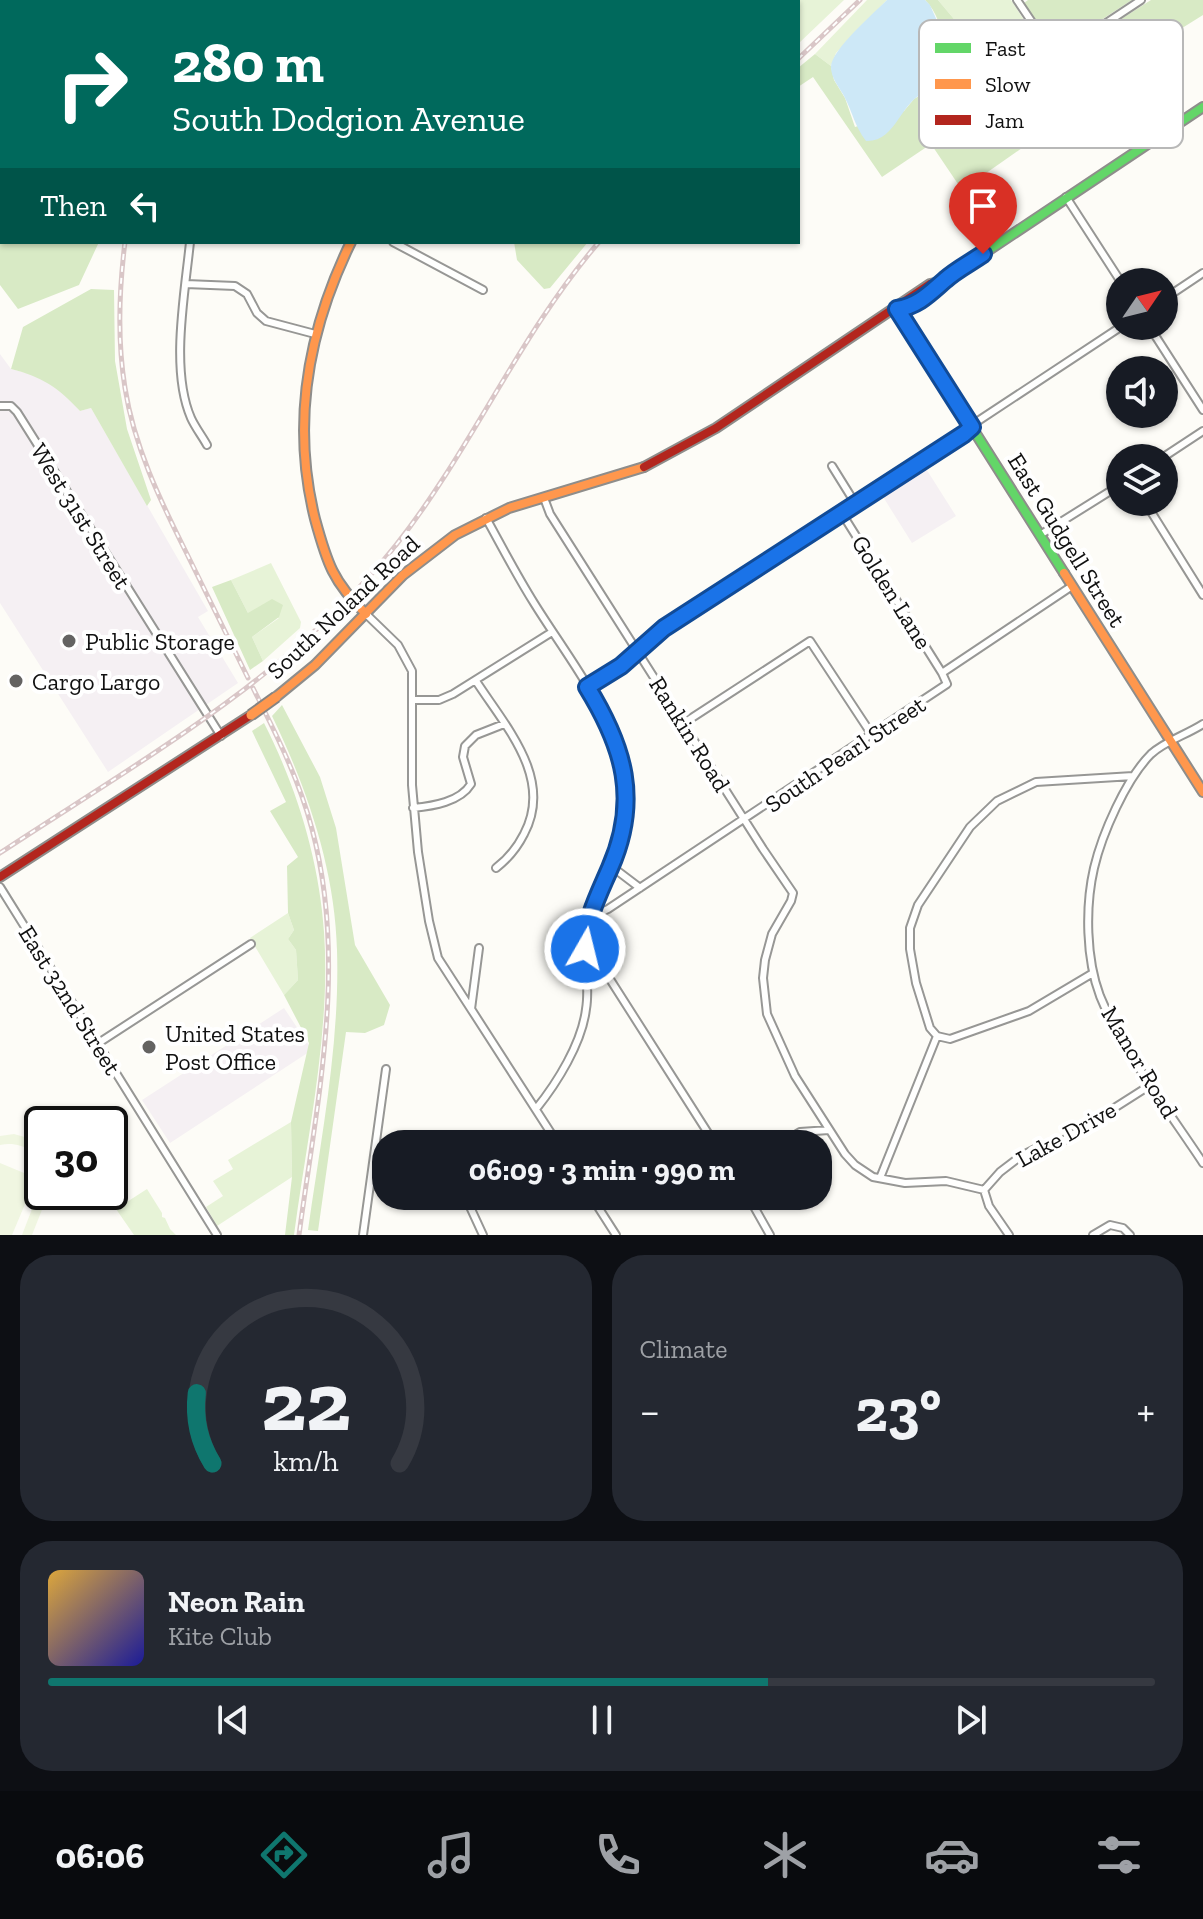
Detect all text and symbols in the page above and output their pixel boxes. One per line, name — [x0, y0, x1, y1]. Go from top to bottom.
legend — [919, 20, 1183, 148]
text: 280 m — [172, 29, 324, 96]
icon: right — [40, 32, 144, 136]
text: Fast — [985, 35, 1026, 62]
text: Slow — [985, 71, 1031, 98]
text: South Dodgion Avenue — [172, 97, 525, 140]
text: Jam — [985, 107, 1024, 134]
pin — [949, 172, 1017, 254]
icon: left — [123, 184, 167, 228]
icon: arrive — [961, 184, 1005, 228]
text: Then — [40, 188, 107, 224]
north arrow — [1106, 268, 1178, 340]
map controls — [1106, 268, 1178, 516]
button: sound — [1106, 356, 1178, 428]
street label: West 31st Street — [25, 438, 137, 594]
button: layers — [1106, 444, 1178, 516]
street label: East Gudgell Street — [1002, 448, 1132, 632]
street label: South Noland Road — [261, 529, 425, 685]
street label: Golden Lane — [846, 530, 938, 654]
place label: Public Storage — [85, 627, 235, 656]
marker: Public Storage — [60, 632, 78, 650]
place label: Cargo Largo — [32, 667, 160, 696]
street label: Rankin Road — [643, 671, 737, 797]
marker: Cargo Largo — [7, 672, 25, 690]
street label: South Pearl Street — [759, 690, 931, 818]
position arrow — [543, 907, 627, 991]
street label: East 32nd Street — [13, 920, 127, 1080]
street label: Manor Road — [1095, 1001, 1185, 1123]
place label: United States Post Office — [165, 1019, 305, 1076]
marker: United States Post Office — [140, 1038, 158, 1056]
street label: Lake Drive — [1011, 1095, 1121, 1173]
speed limit sign: 30 — [24, 1106, 128, 1210]
text: 06:09 · 3 min · 990 m — [469, 1152, 735, 1188]
text: Climate — [640, 1333, 727, 1365]
text: 22 — [261, 1351, 350, 1451]
text: 23° — [855, 1374, 941, 1446]
text: − — [640, 1384, 660, 1437]
text: + — [1136, 1384, 1155, 1437]
text: km/h — [273, 1444, 338, 1478]
text: Neon Rain — [168, 1584, 305, 1620]
text: Kite Club — [168, 1620, 272, 1652]
icon: previous — [211, 1698, 255, 1742]
icon: pause — [580, 1698, 624, 1742]
icon: next — [949, 1698, 993, 1742]
icon: directions — [256, 1827, 312, 1883]
icon: music — [423, 1827, 479, 1883]
icon: phone — [590, 1827, 646, 1883]
icon: climate — [757, 1827, 813, 1883]
icon: car — [924, 1827, 980, 1883]
icon: filters — [1091, 1827, 1147, 1883]
text: 06:06 — [56, 1834, 145, 1877]

